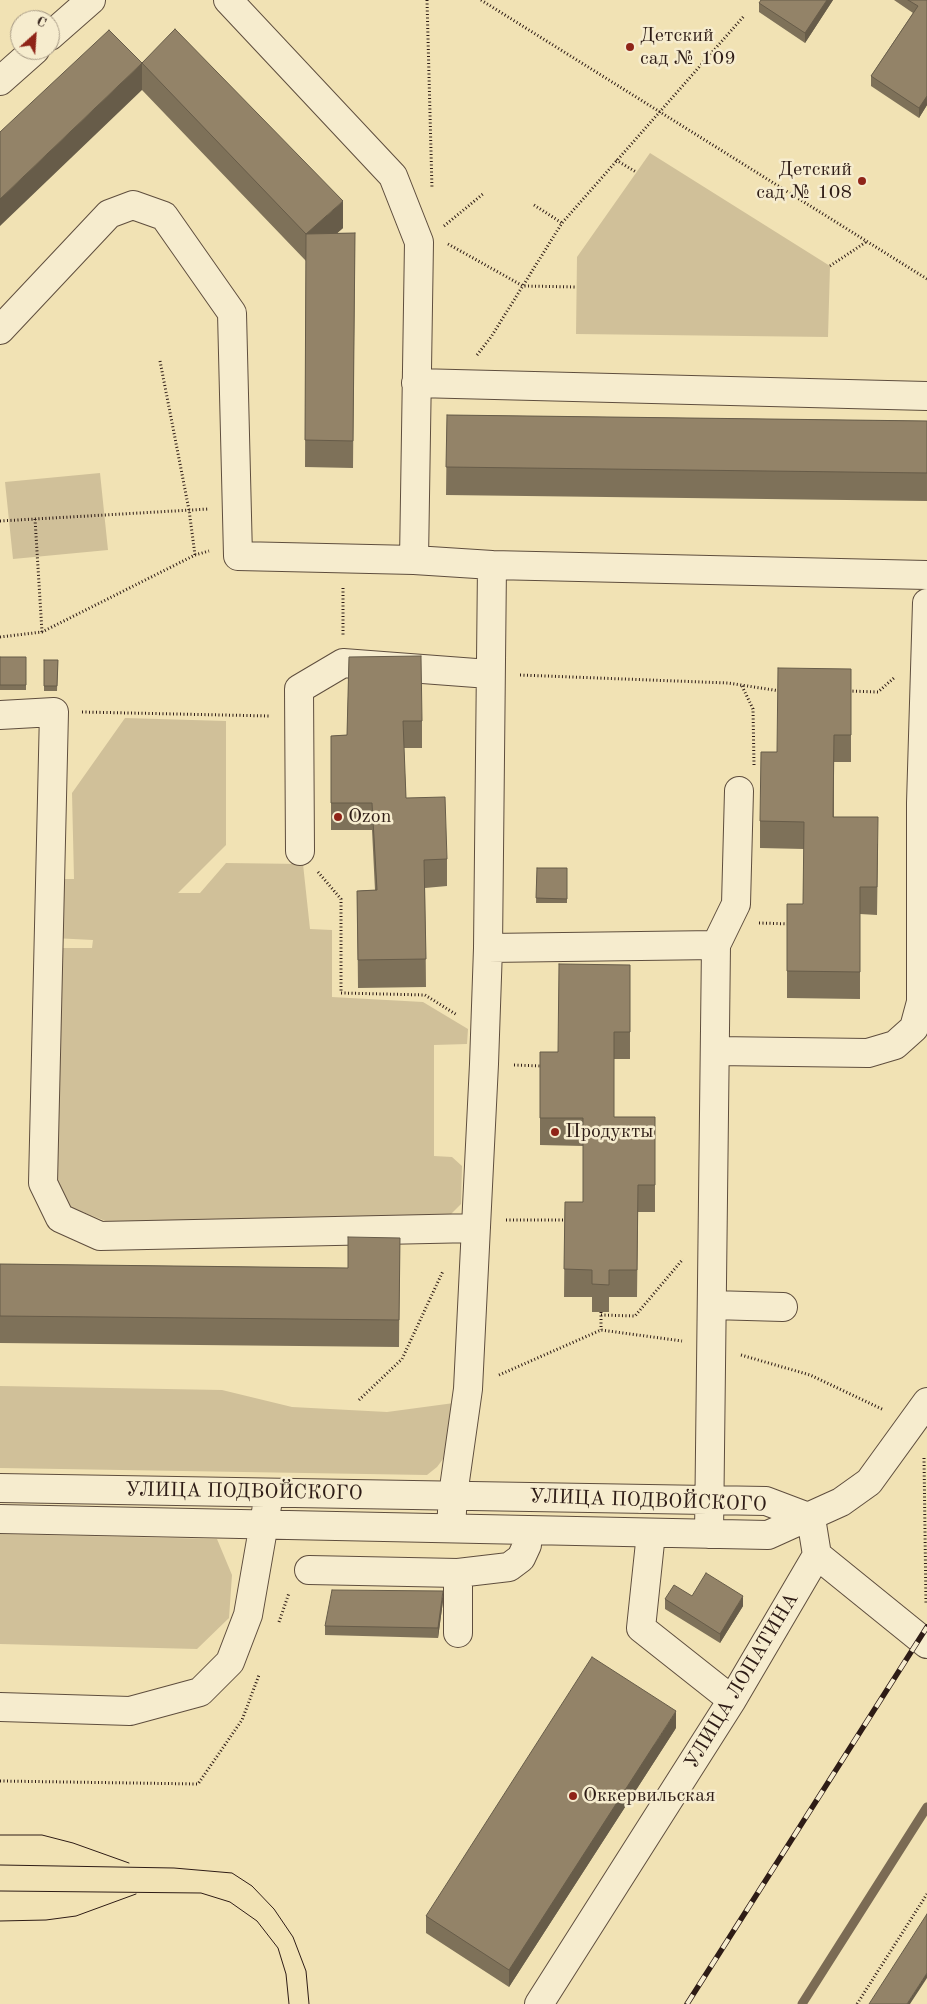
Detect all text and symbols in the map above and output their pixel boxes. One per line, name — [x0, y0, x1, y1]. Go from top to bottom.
north arrow — [10, 10, 60, 60]
text: С — [34, 14, 48, 31]
place label: Детский сад № 109 — [640, 24, 736, 71]
marker: Детский сад № 109 — [624, 41, 636, 53]
place label: Детский сад № 108 — [756, 158, 852, 205]
marker: Детский сад № 108 — [856, 175, 868, 187]
place label: Ozon — [348, 805, 392, 829]
marker: Ozon — [332, 811, 344, 823]
place label: Продукты — [565, 1120, 654, 1144]
marker: Продукты — [549, 1126, 561, 1138]
street label: УЛИЦА ПОДВОЙСКОГО — [125, 1478, 363, 1506]
street label: УЛИЦА ПОДВОЙСКОГО — [529, 1485, 767, 1517]
street label: УЛИЦА ЛОПАТИНА — [680, 1589, 804, 1773]
place label: Оккервильская — [583, 1784, 715, 1808]
marker: Оккервильская — [567, 1790, 579, 1802]

